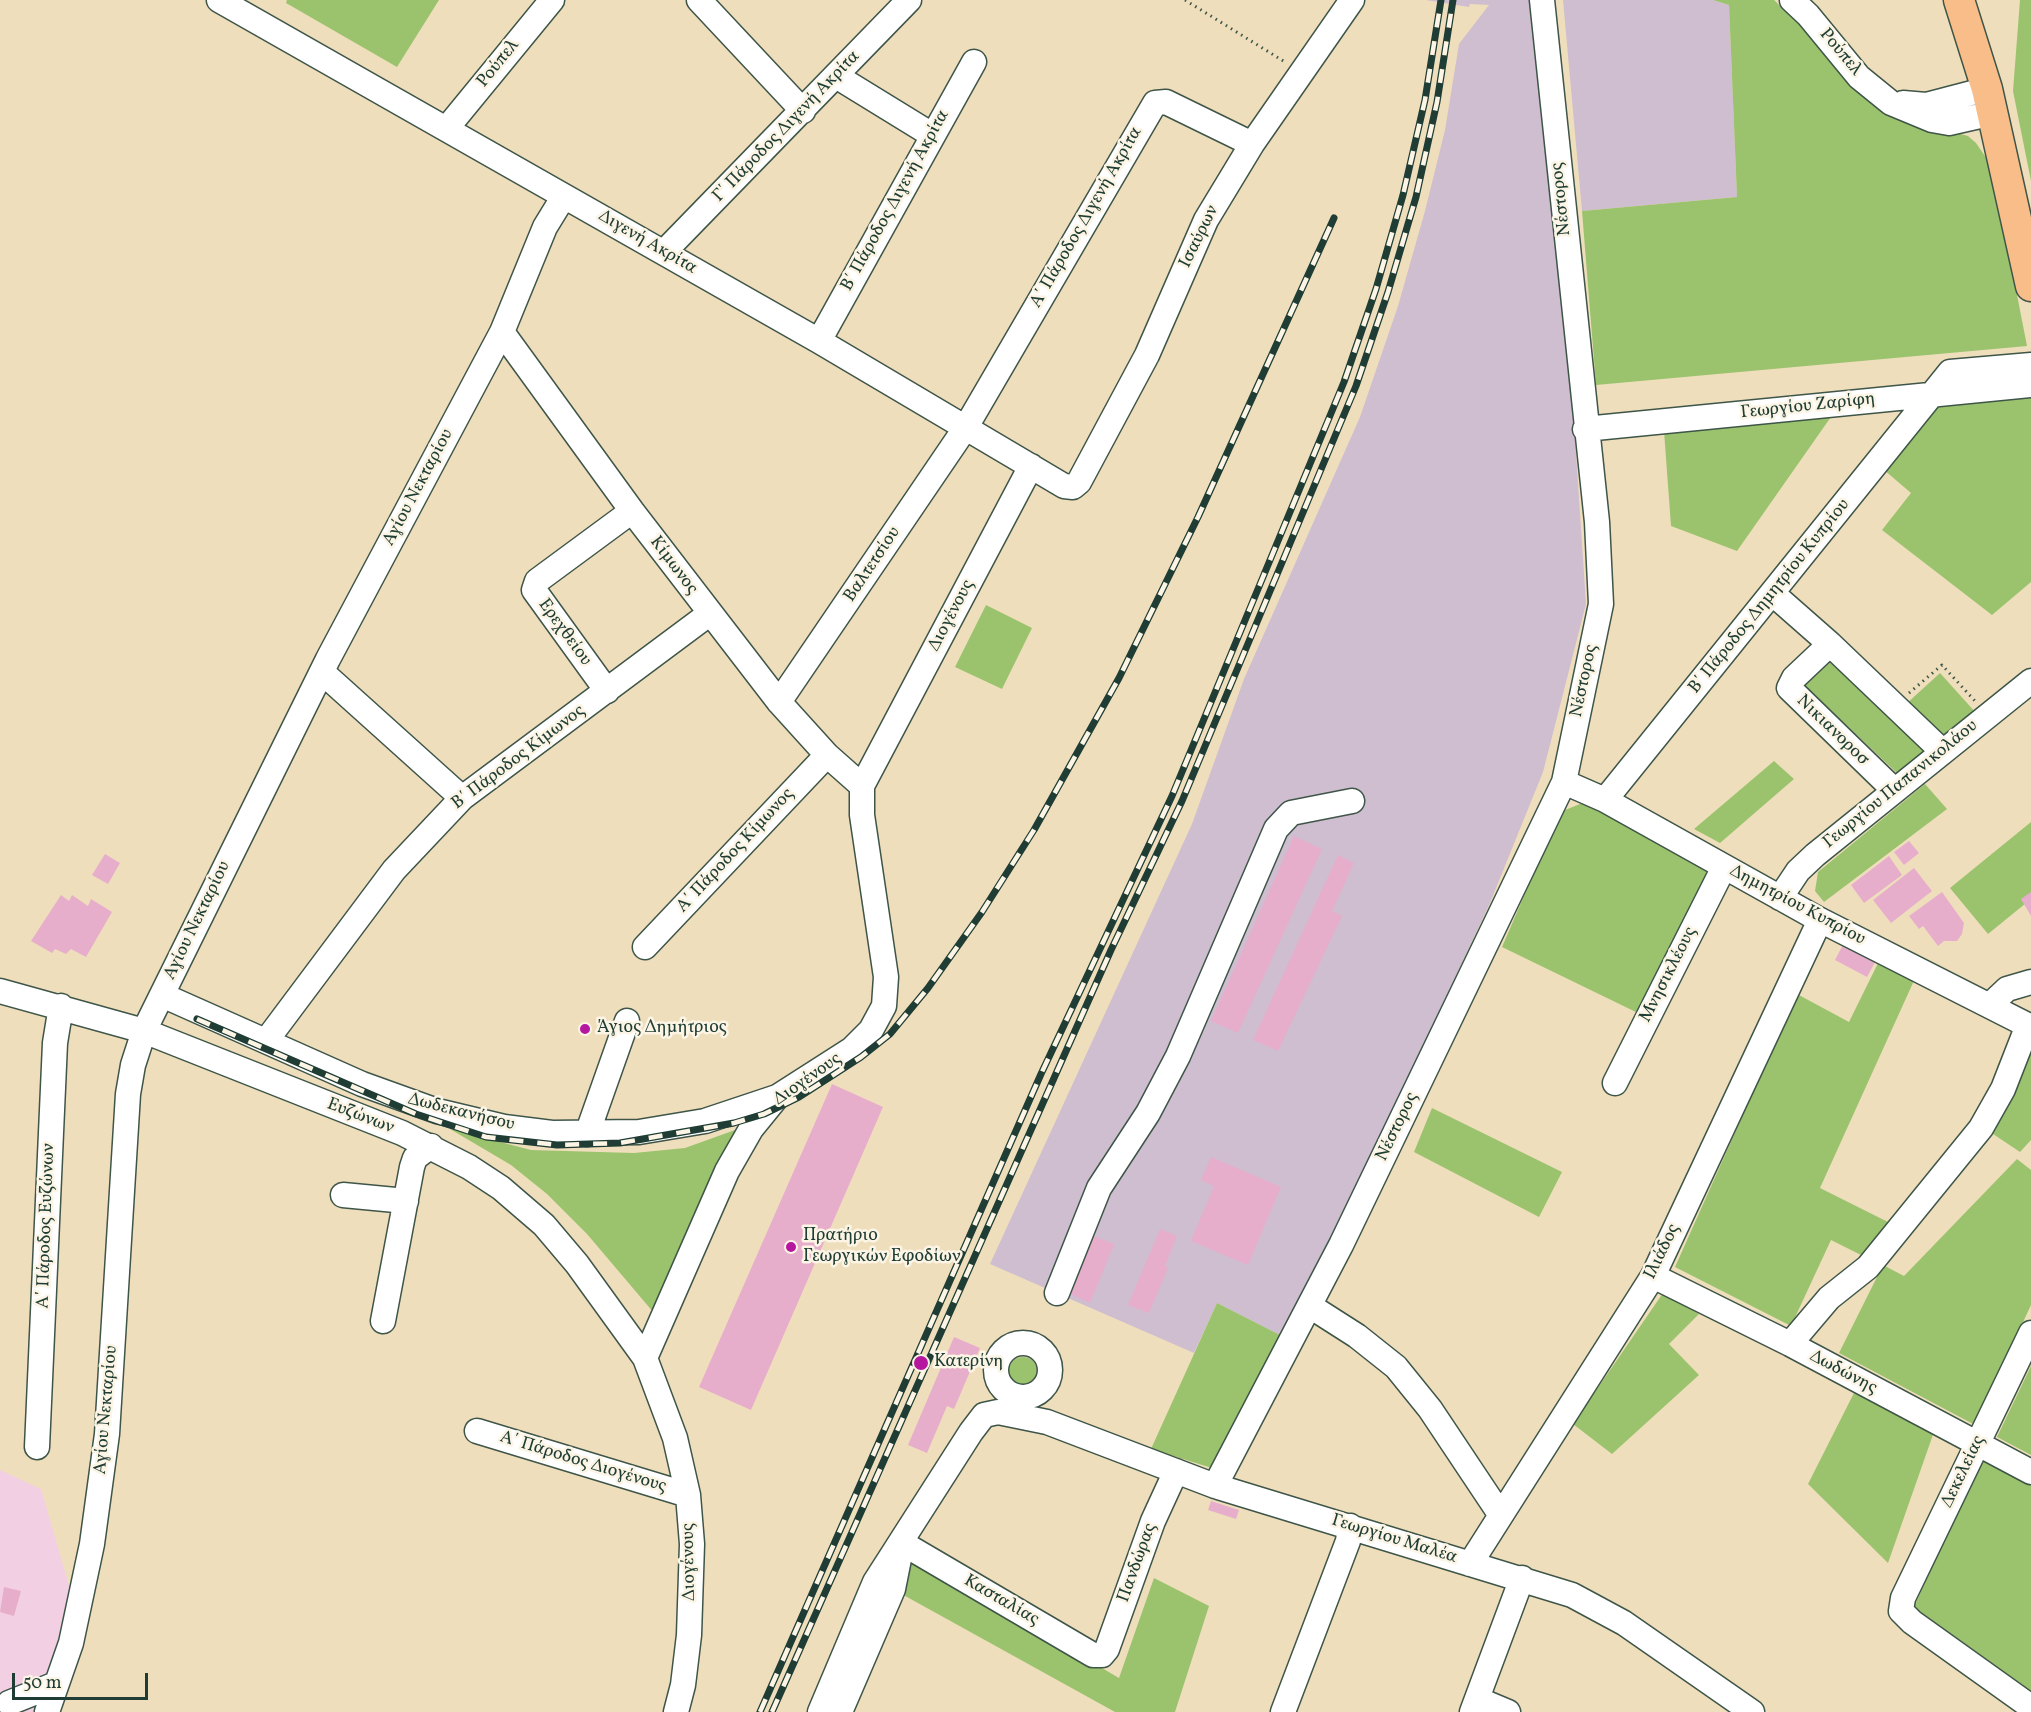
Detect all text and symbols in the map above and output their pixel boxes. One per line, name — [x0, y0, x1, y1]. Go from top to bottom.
street label: Ρούπελ — [1814, 25, 1866, 81]
street label: Ρούπελ — [473, 36, 525, 92]
street label: Γ΄ Πάροδος Διγενή Ακρίτα — [709, 47, 865, 207]
street label: Β΄ Πάροδος Διγενή Ακρίτα — [837, 107, 955, 295]
street label: Α΄ Πάροδος Διγενή Ακρίτα — [1026, 124, 1148, 312]
street label: Νέστορος — [1547, 161, 1577, 237]
street label: Ισαύρων — [1176, 202, 1224, 272]
street label: Διγενή Ακρίτα — [594, 206, 700, 280]
street label: Γεωργίου Ζαρίφη — [1740, 389, 1876, 425]
street label: Αγίου Νεκταρίου — [379, 426, 459, 550]
street label: Β΄ Πάροδος Δημητρίου Κυπρίου — [1685, 495, 1855, 699]
street label: Βαλτετσίου — [840, 523, 906, 607]
street label: Κίμωνος — [644, 533, 702, 599]
street label: Διογένους — [924, 577, 980, 655]
street label: Ερεχθείου — [532, 595, 596, 671]
street label: Νέστορος — [1567, 643, 1603, 719]
street label: Νικιανοροσ — [1791, 691, 1873, 771]
street label: Β΄ Πάροδος Κίμωνος — [448, 701, 590, 815]
street label: Γεωργίου Παπανικολάου — [1819, 716, 1983, 854]
street label: Α΄ Πάροδος Κίμωνος — [673, 784, 799, 918]
street label: Αγίου Νεκταρίου — [160, 858, 236, 984]
street label: Δημητρίου Κυπρίου — [1725, 861, 1869, 951]
street label: Μνησικλέους — [1636, 924, 1702, 1026]
place label: Άγιος Δημήτριος — [597, 1018, 727, 1040]
marker: Άγιος Δημήτριος — [578, 1022, 592, 1036]
street label: Διογένους — [770, 1049, 846, 1111]
street label: Δωδεκανήσου — [405, 1089, 517, 1137]
street label: Νέστορος — [1372, 1089, 1424, 1165]
street label: Ευζώνων — [323, 1094, 397, 1140]
street label: Α΄ Πάροδος Ευζώνων — [33, 1143, 61, 1309]
street label: Ιλιάδος — [1640, 1221, 1686, 1283]
place label: Πρατήριο Γεωργικών Εφοδίων — [803, 1226, 961, 1268]
marker: Πρατήριο Γεωργικών Εφοδίων — [784, 1240, 798, 1254]
street label: Αγίου Νεκταρίου — [91, 1345, 123, 1475]
street label: Δωδώνης — [1805, 1346, 1881, 1400]
place label: Κατερίνη — [934, 1352, 1004, 1374]
marker: Κατερίνη — [912, 1354, 930, 1372]
street label: Α΄ Πάροδος Διογένους — [497, 1427, 669, 1499]
street label: Δεκελείας — [1937, 1432, 1991, 1512]
street label: Γεωργίου Μαλέα — [1329, 1511, 1459, 1569]
street label: Πανδώρας — [1114, 1520, 1162, 1606]
street label: Διογένους — [679, 1523, 701, 1601]
street label: Κασταλίας — [959, 1571, 1043, 1631]
scale bar — [15, 1661, 152, 1699]
text: 50 m — [23, 1671, 62, 1696]

